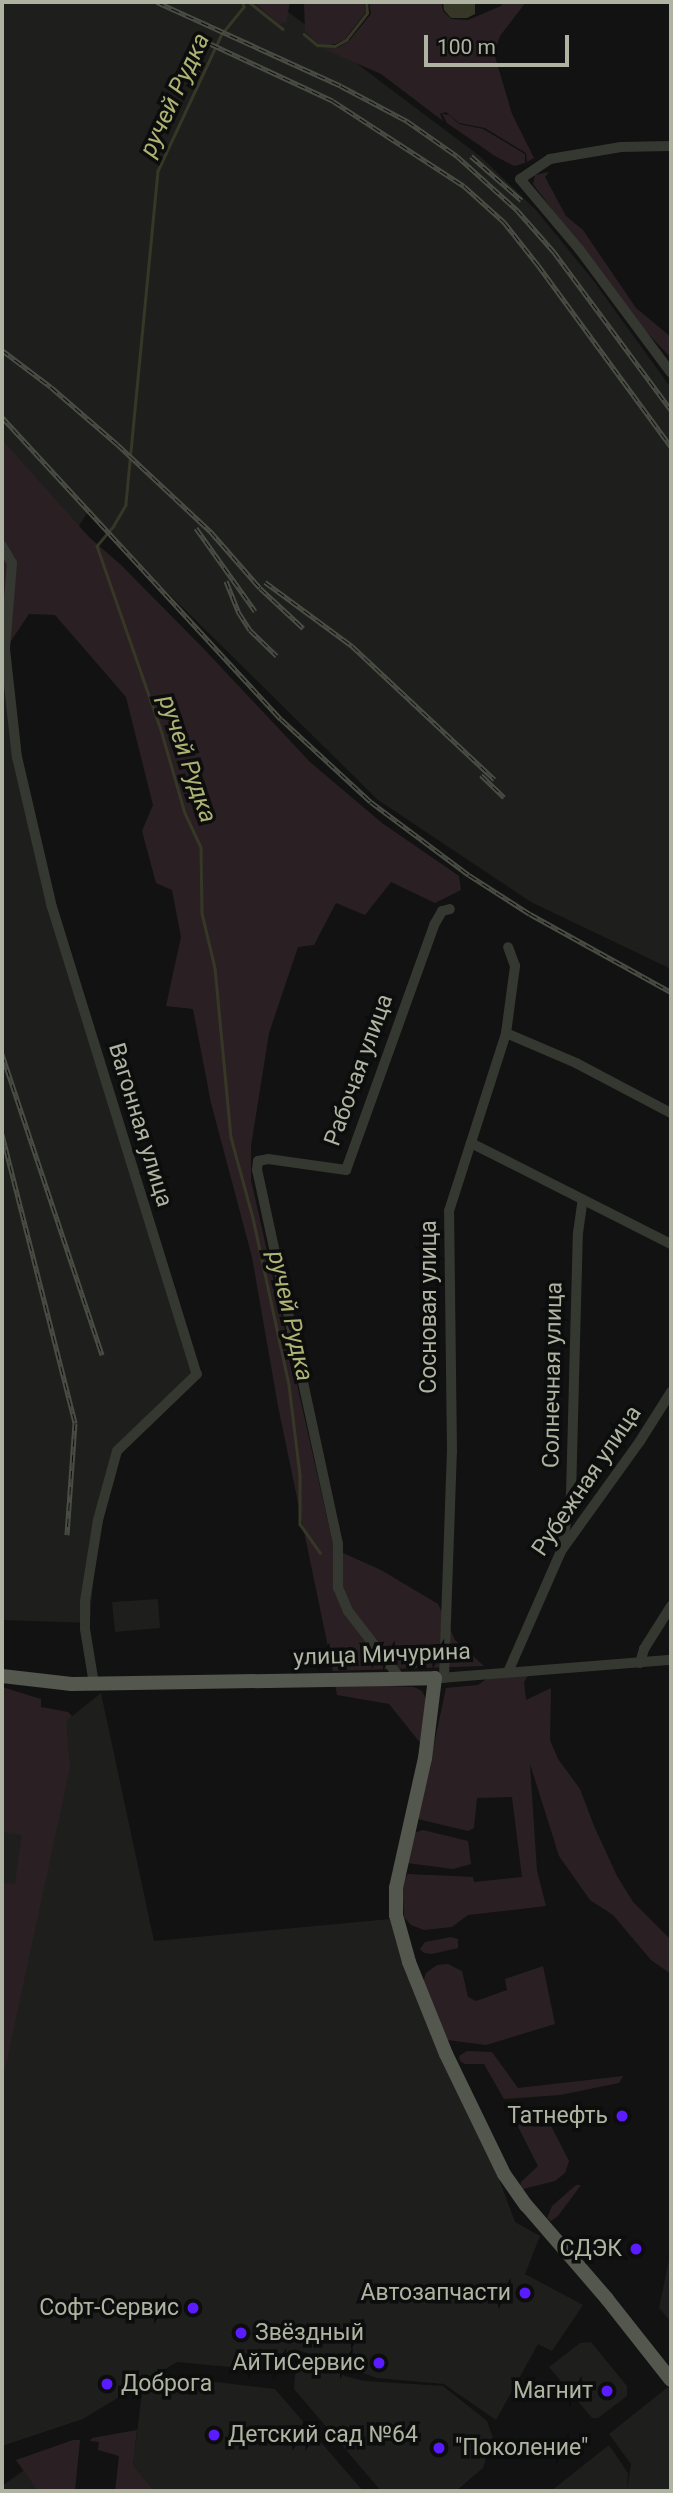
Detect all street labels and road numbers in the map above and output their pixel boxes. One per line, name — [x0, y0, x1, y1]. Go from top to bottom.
street label: Рабочая улица — [319, 990, 399, 1150]
street label: Вагонная улица — [102, 1040, 178, 1210]
street label: Сосновая улица — [415, 1220, 443, 1394]
street label: Солнечная улица — [538, 1282, 568, 1468]
street label: Рубежная улица — [527, 1401, 647, 1561]
street label: улица Мичурина — [293, 1638, 471, 1672]

